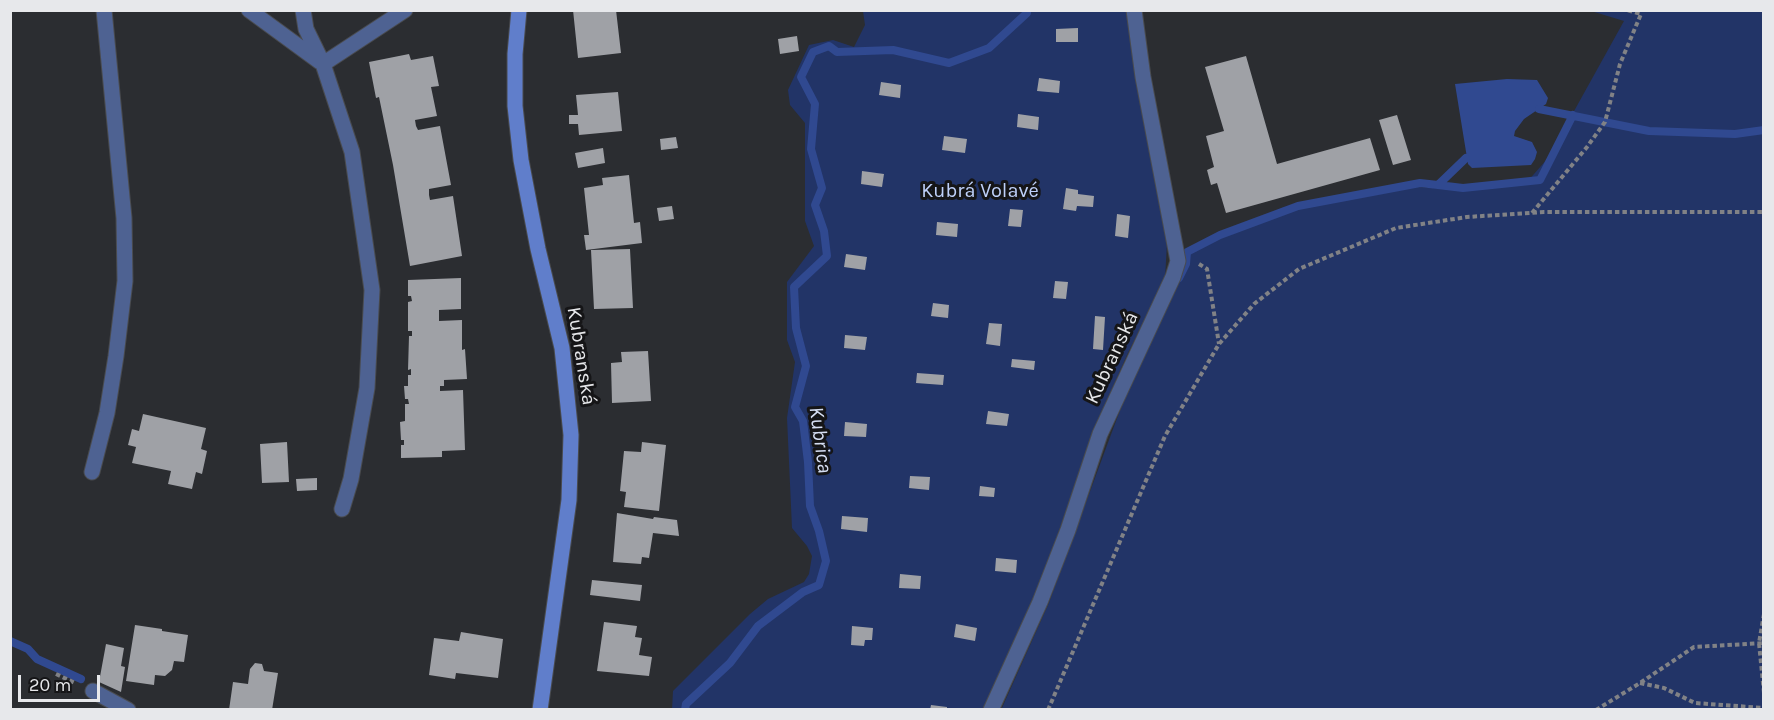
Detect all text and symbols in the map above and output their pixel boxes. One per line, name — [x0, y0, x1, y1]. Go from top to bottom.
park label: Kubrá Volavé — [921, 179, 1039, 203]
street label: Kubranská — [561, 305, 601, 407]
street label: Kubranská — [1080, 308, 1144, 408]
water label: Kubrica — [803, 405, 837, 475]
scale bar — [21, 663, 104, 701]
text: 20 m — [29, 674, 71, 696]

